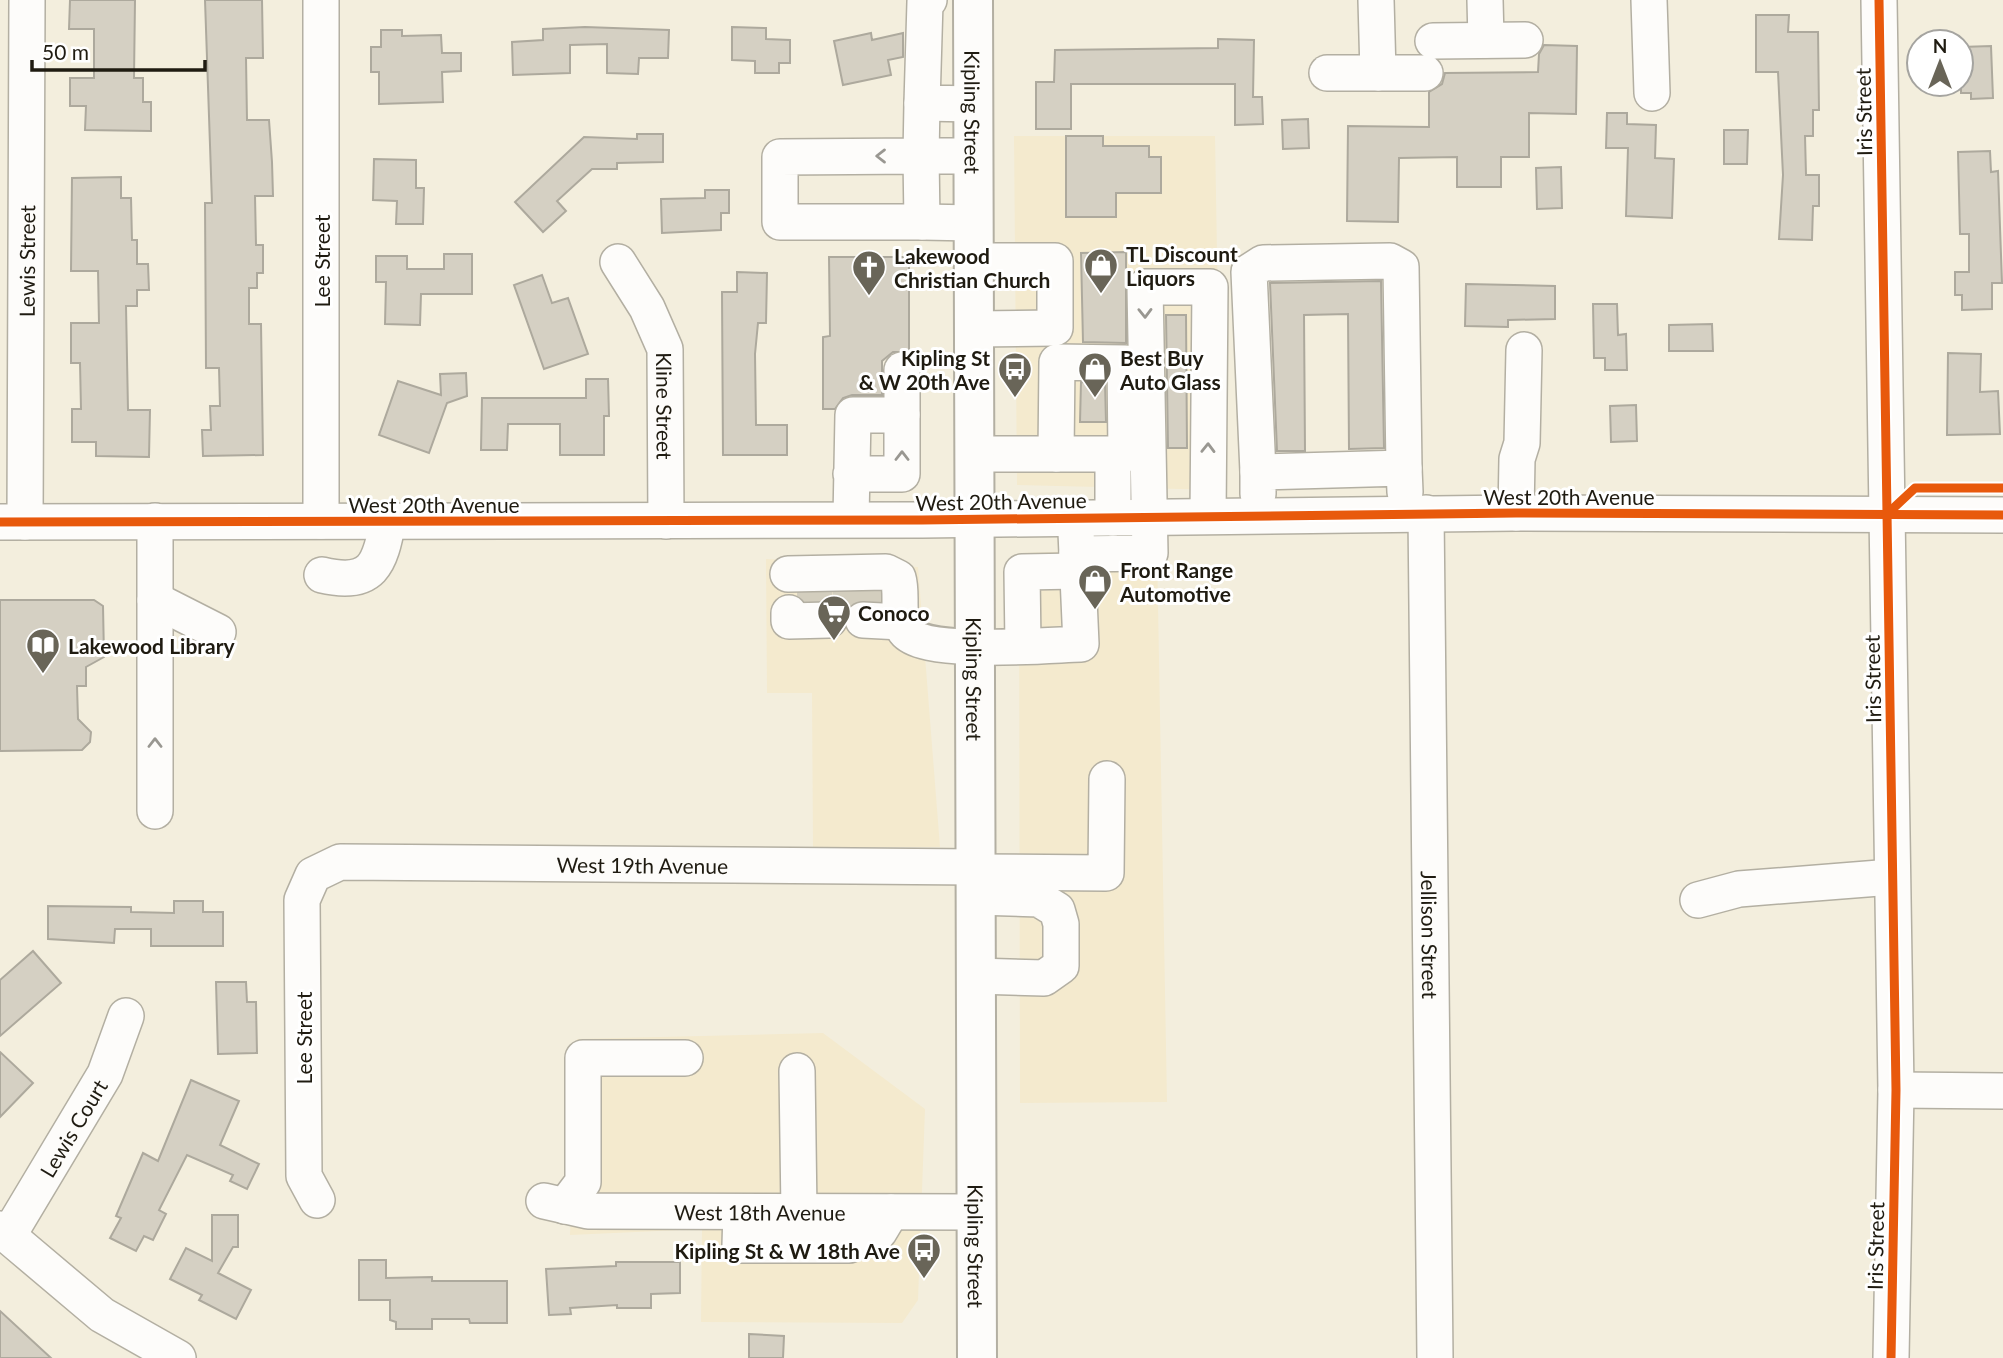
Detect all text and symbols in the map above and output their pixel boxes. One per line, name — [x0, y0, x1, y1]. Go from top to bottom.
scale bar — [32, 28, 205, 72]
north arrow — [1905, 28, 1975, 98]
text: N — [1933, 34, 1947, 57]
text: 50 m — [42, 39, 89, 64]
street label: Kipling Street — [961, 50, 986, 175]
street label: Iris Street — [1850, 67, 1876, 156]
one-way arrow — [876, 148, 886, 164]
street label: Lewis Street — [13, 204, 39, 317]
street label: Lee Street — [309, 214, 334, 307]
place label: TL Discount Liquors — [1126, 241, 1238, 290]
place label: Lakewood Christian Church — [894, 243, 1050, 292]
shop icon: TL Discount Liquors — [1082, 246, 1120, 295]
church icon: Lakewood Christian Church — [850, 248, 888, 297]
one-way arrow — [1138, 308, 1153, 319]
place label: Kipling St & W 20th Ave — [859, 345, 990, 394]
place label: Best Buy Auto Glass — [1119, 345, 1221, 394]
bus stop icon: Kipling St & W 20th Ave — [996, 350, 1034, 399]
shop icon: Best Buy Auto Glass — [1076, 350, 1114, 399]
street label: Kline Street — [653, 352, 678, 460]
one-way arrow — [1200, 442, 1216, 453]
one-way arrow — [894, 450, 910, 461]
street label: West 20th Avenue — [1483, 484, 1655, 509]
street label: West 20th Avenue — [915, 487, 1087, 515]
street label: West 20th Avenue — [348, 492, 520, 517]
place label: Front Range Automotive — [1119, 557, 1233, 606]
shop icon: Front Range Automotive — [1076, 562, 1114, 611]
supermarket icon: Conoco — [815, 593, 853, 642]
place label: Conoco — [858, 600, 930, 625]
street label: Kipling Street — [962, 617, 988, 742]
library icon: Lakewood Library — [24, 626, 62, 675]
place label: Lakewood Library — [68, 633, 235, 658]
street label: Iris Street — [1859, 634, 1885, 723]
one-way arrow — [147, 737, 163, 747]
street label: West 19th Avenue — [557, 851, 728, 878]
street label: Jellison Street — [1417, 871, 1444, 1000]
street label: Lee Street — [291, 991, 316, 1084]
street label: Lewis Court — [34, 1074, 112, 1181]
street label: Kipling Street — [964, 1184, 989, 1309]
street label: West 18th Avenue — [674, 1199, 846, 1224]
street label: Iris Street — [1862, 1201, 1888, 1290]
bus stop icon: Kipling St & W 18th Ave — [905, 1231, 943, 1280]
place label: Kipling St & W 18th Ave — [675, 1238, 900, 1263]

